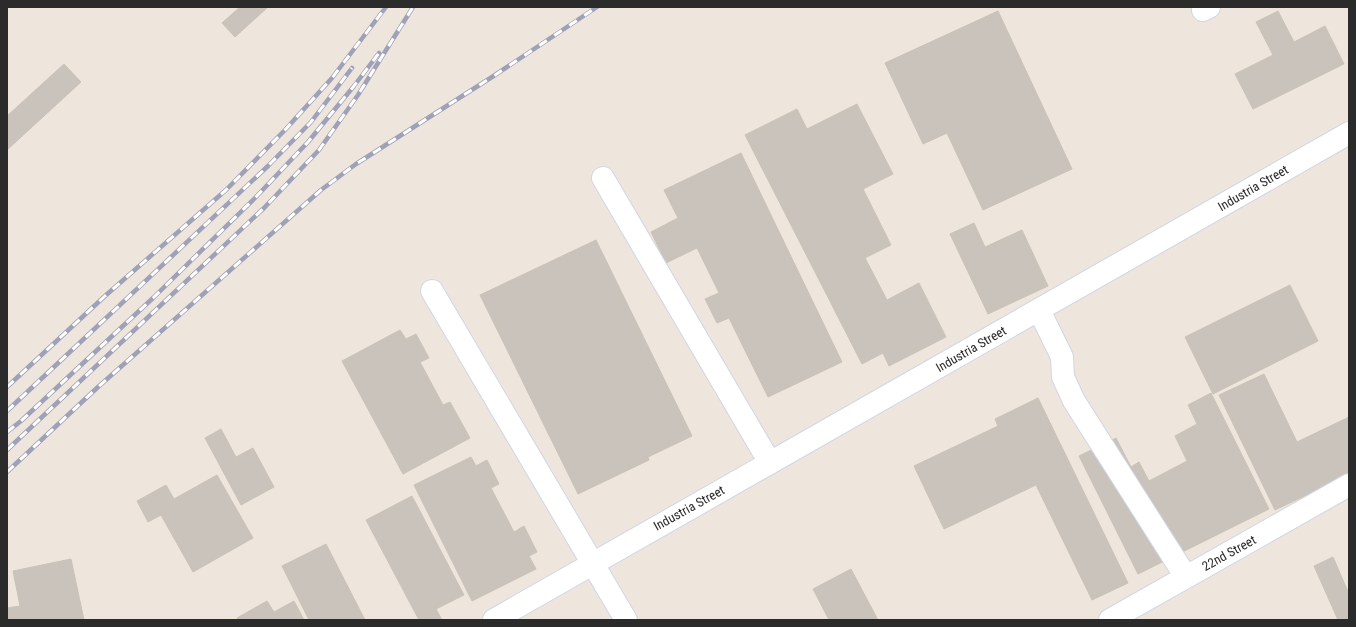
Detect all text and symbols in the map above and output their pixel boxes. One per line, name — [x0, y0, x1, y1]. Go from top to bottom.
street label: Industria Street — [1215, 162, 1291, 214]
street label: Industria Street — [933, 323, 1009, 375]
street label: Industria Street — [651, 482, 727, 534]
street label: 22nd Street — [1200, 532, 1259, 574]

